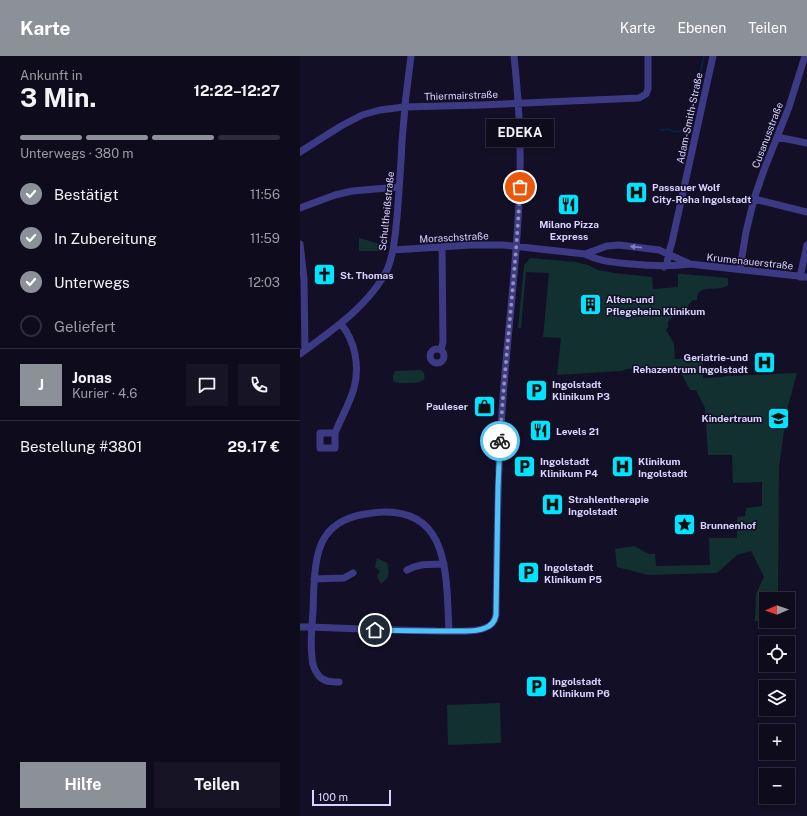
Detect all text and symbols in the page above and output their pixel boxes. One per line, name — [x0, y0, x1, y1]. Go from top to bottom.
text: Karte — [20, 17, 70, 39]
text: Karte — [620, 20, 655, 36]
text: Ebenen — [677, 20, 726, 36]
text: Teilen — [748, 20, 787, 36]
text: Ankunft in — [20, 68, 83, 83]
street label: Adam-Smith-Straße — [673, 71, 705, 165]
text: 3 Min. — [20, 82, 96, 113]
text: 12:22–12:27 — [194, 82, 280, 99]
street label: Thiermairstraße — [424, 88, 499, 102]
street label: Cusanusstraße — [749, 100, 785, 170]
callout: EDEKA — [486, 119, 554, 147]
text: EDEKA — [498, 125, 542, 140]
text: Unterwegs · 380 m — [20, 146, 134, 161]
street label: Schultheißstraße — [376, 170, 396, 251]
pin — [503, 170, 537, 204]
icon: bag — [509, 176, 531, 198]
hospital icon: Passauer Wolf City-Reha Ingolstadt — [624, 180, 650, 206]
place label: Passauer Wolf City-Reha Ingolstadt — [652, 181, 751, 205]
icon: check — [20, 183, 42, 205]
text: Bestätigt — [54, 186, 118, 203]
text: 11:56 — [250, 187, 280, 202]
restaurant icon: Milano Pizza Express — [556, 191, 582, 217]
place label: Milano Pizza Express — [539, 218, 599, 242]
icon: check — [20, 227, 42, 249]
street label: Moraschstraße — [419, 229, 489, 245]
text: In Zubereitung — [54, 230, 157, 247]
text: 11:59 — [250, 231, 280, 246]
one-way arrow — [630, 244, 642, 251]
street label: Krumenauerstraße — [706, 250, 794, 272]
church icon: St. Thomas — [312, 262, 338, 288]
place label: St. Thomas — [340, 269, 394, 281]
icon: check — [20, 271, 42, 293]
text: Unterwegs — [54, 274, 130, 291]
text: 12:03 — [248, 275, 280, 290]
building icon: Alten-und Pflegeheim Klinikum — [578, 292, 604, 318]
place label: Alten-und Pflegeheim Klinikum — [606, 293, 705, 317]
text: Geliefert — [54, 318, 116, 335]
hospital icon: Geriatrie-und Rehazentrum Ingolstadt — [751, 350, 777, 376]
place label: Geriatrie-und Rehazentrum Ingolstadt — [633, 351, 748, 375]
button: chat — [186, 364, 228, 406]
button: phone — [238, 364, 280, 406]
text: Jonas — [72, 369, 112, 386]
text: J — [38, 376, 44, 393]
parking icon: Ingolstadt Klinikum P3 — [524, 377, 550, 403]
place label: Ingolstadt Klinikum P3 — [552, 378, 610, 402]
text: Kurier · 4.6 — [72, 386, 137, 401]
shop icon: Pauleser — [471, 393, 497, 419]
place label: Pauleser — [426, 400, 468, 412]
school or university icon: Kindertraum — [765, 405, 791, 431]
place label: Kindertraum — [701, 412, 762, 424]
restaurant icon: Levels 21 — [528, 418, 554, 444]
courier — [480, 421, 520, 461]
place label: Levels 21 — [556, 425, 599, 437]
icon: bike — [489, 430, 511, 452]
text: Bestellung #3801 — [20, 438, 142, 455]
text: 29.17 € — [228, 438, 280, 455]
parking icon: Ingolstadt Klinikum P4 — [511, 454, 537, 480]
hospital icon: Klinikum Ingolstadt — [609, 454, 635, 480]
place label: Ingolstadt Klinikum P4 — [540, 455, 598, 479]
place label: Klinikum Ingolstadt — [638, 455, 687, 479]
hospital icon: Strahlentherapie Ingolstadt — [539, 492, 565, 518]
place label: Strahlentherapie Ingolstadt — [568, 493, 649, 517]
place icon: Brunnenhof — [672, 512, 698, 538]
place label: Brunnenhof — [700, 519, 756, 531]
parking icon: Ingolstadt Klinikum P5 — [516, 560, 542, 586]
place label: Ingolstadt Klinikum P5 — [544, 561, 602, 585]
north arrow — [759, 592, 795, 628]
map controls — [759, 592, 795, 804]
pin — [358, 613, 392, 647]
icon: home — [364, 619, 386, 641]
button: locate — [759, 636, 795, 672]
parking icon: Ingolstadt Klinikum P6 — [523, 674, 549, 700]
place label: Ingolstadt Klinikum P6 — [552, 675, 610, 699]
button: layers — [759, 680, 795, 716]
button: + — [759, 724, 795, 760]
button: Hilfe — [20, 762, 146, 808]
button: Teilen — [154, 762, 280, 808]
button: − — [759, 768, 795, 804]
scale bar — [312, 788, 391, 807]
text: 100 m — [318, 791, 348, 803]

